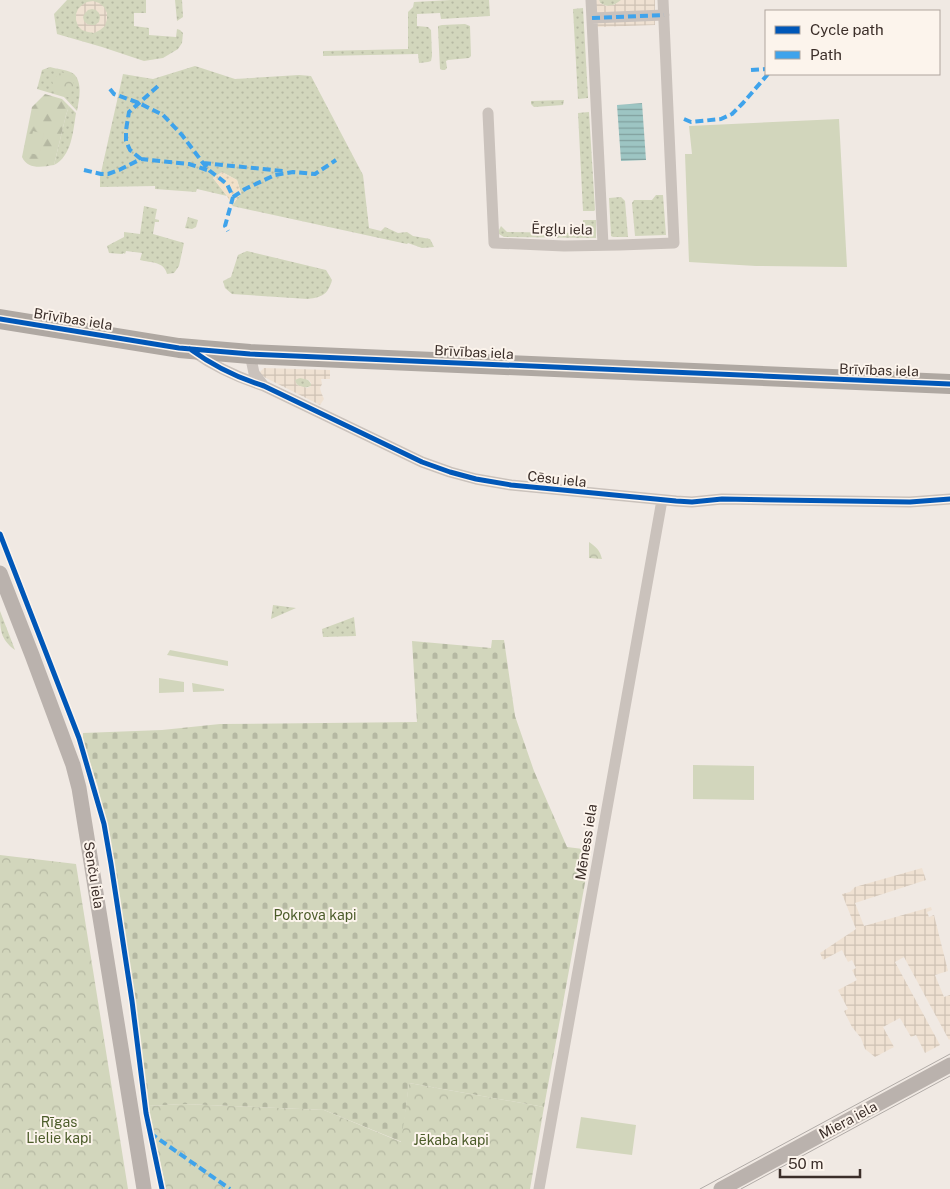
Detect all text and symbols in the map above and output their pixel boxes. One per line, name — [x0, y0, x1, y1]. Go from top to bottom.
legend — [765, 10, 940, 75]
text: Cycle path — [810, 21, 884, 38]
text: Path — [810, 46, 842, 63]
street label: Ērgļu iela — [531, 219, 593, 238]
street label: Brīvības iela — [32, 305, 114, 333]
street label: Brīvības iela — [434, 342, 514, 362]
street label: Brīvības iela — [839, 361, 919, 379]
street label: Cēsu iela — [527, 468, 587, 490]
street label: Mēness iela — [572, 803, 600, 881]
street label: Senču iela — [81, 840, 107, 910]
park label: Pokrova kapi — [274, 907, 356, 923]
street label: Miera iela — [816, 1098, 880, 1142]
park label: Rīgas Lielie kapi — [26, 1114, 92, 1146]
park label: Jēkaba kapi — [413, 1132, 489, 1148]
scale bar — [780, 1146, 860, 1178]
text: 50 m — [788, 1155, 823, 1172]

